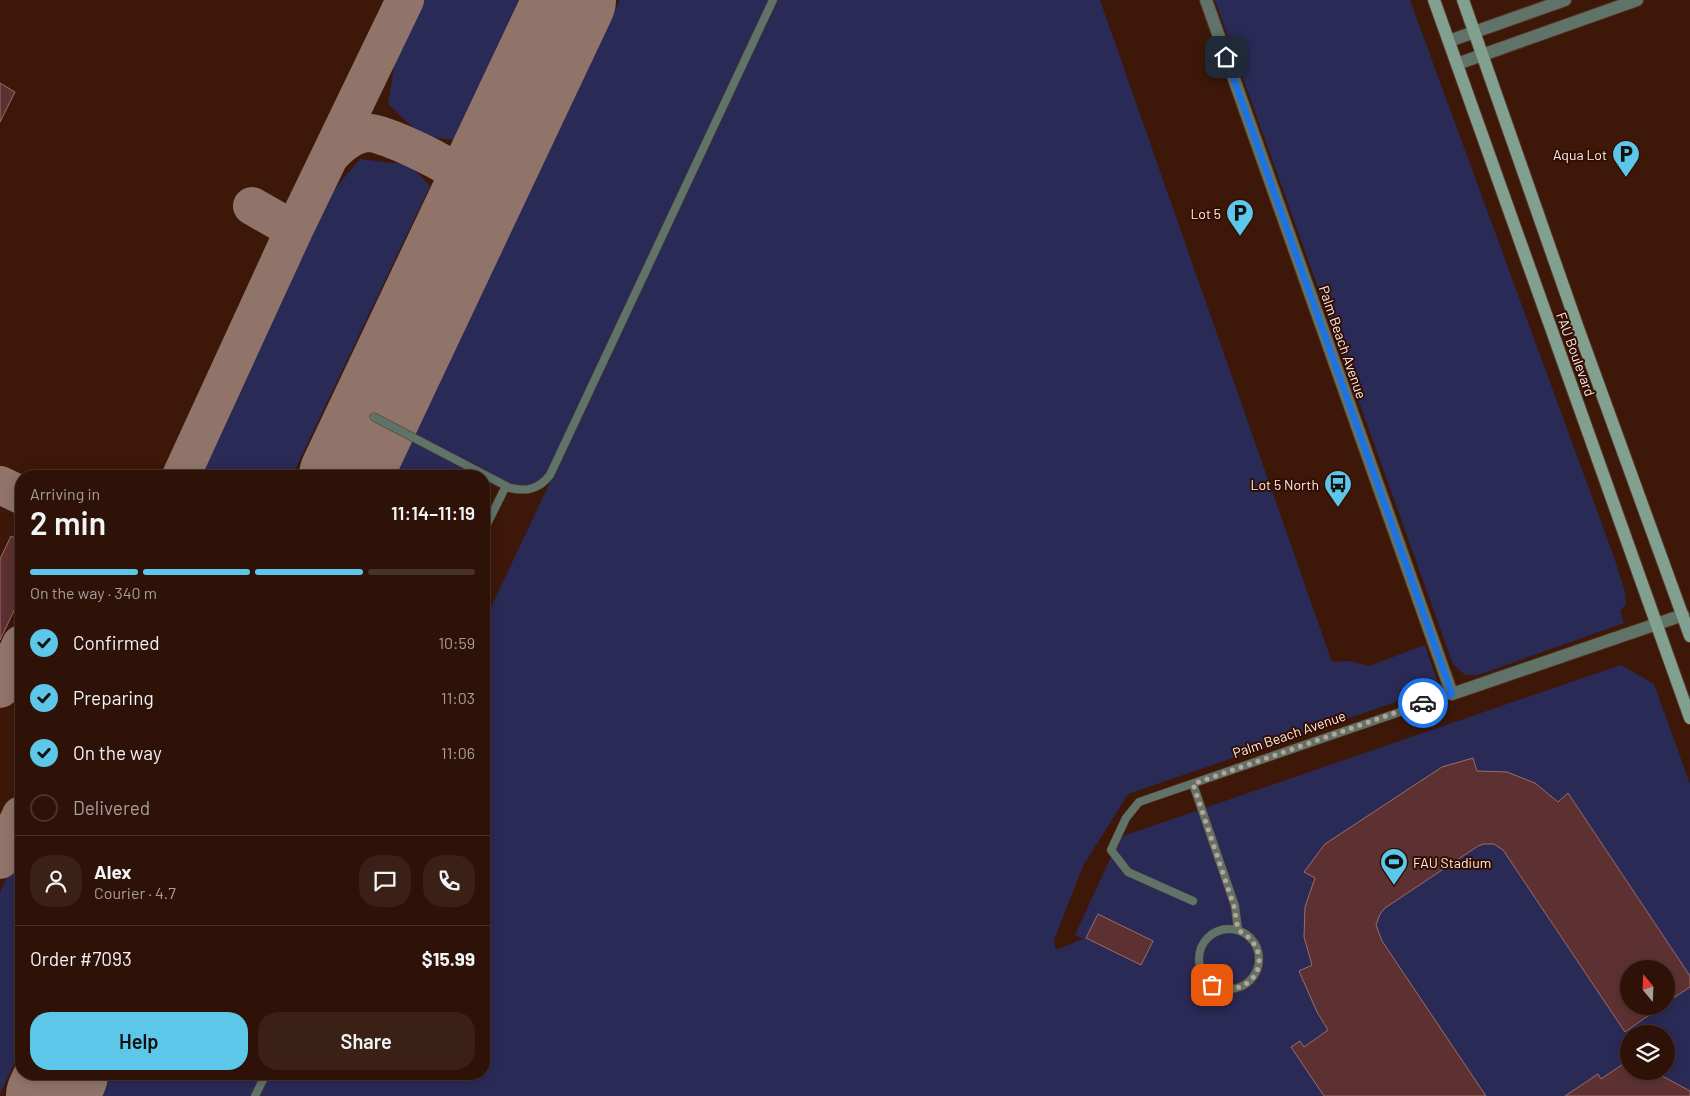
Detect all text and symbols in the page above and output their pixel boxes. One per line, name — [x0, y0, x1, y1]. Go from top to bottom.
pin — [1205, 36, 1247, 78]
icon: home — [1212, 43, 1240, 71]
parking icon: Aqua Lot — [1611, 139, 1641, 178]
place label: Aqua Lot — [1553, 146, 1607, 163]
parking icon: Lot 5 — [1225, 198, 1255, 237]
place label: Lot 5 — [1190, 205, 1221, 222]
street label: Palm Beach Avenue — [1316, 283, 1370, 401]
street label: FAU Boulevard — [1553, 310, 1599, 398]
bus stop icon: Lot 5 North — [1323, 469, 1353, 508]
place label: Lot 5 North — [1251, 476, 1319, 493]
text: Arriving in — [30, 484, 100, 503]
text: 11:14–11:19 — [391, 501, 475, 524]
text: 2 min — [30, 503, 106, 541]
text: On the way · 340 m — [30, 583, 157, 602]
icon: check — [30, 629, 58, 657]
text: Confirmed — [73, 631, 160, 654]
text: 10:59 — [438, 633, 475, 652]
courier — [1398, 678, 1448, 728]
icon: check — [30, 684, 58, 712]
text: Preparing — [73, 686, 154, 709]
text: 11:03 — [441, 688, 475, 707]
icon: car — [1409, 689, 1437, 717]
street label: Palm Beach Avenue — [1230, 707, 1348, 761]
icon: check — [30, 739, 58, 767]
text: On the way — [73, 741, 162, 764]
text: 11:06 — [441, 743, 475, 762]
text: Delivered — [73, 796, 150, 819]
sports icon: FAU Stadium — [1379, 847, 1409, 886]
place label: FAU Stadium — [1413, 854, 1491, 871]
button: person — [30, 855, 82, 907]
button: chat — [359, 855, 411, 907]
button: phone — [423, 855, 475, 907]
text: Alex — [94, 860, 132, 883]
text: Courier · 4.7 — [94, 883, 176, 902]
text: Order #7093 — [30, 947, 132, 970]
text: $15.99 — [422, 947, 475, 970]
north arrow — [1620, 960, 1675, 1015]
map controls — [1620, 960, 1675, 1080]
pin — [1191, 964, 1233, 1006]
icon: bag — [1198, 971, 1226, 999]
button: Help — [30, 1012, 248, 1070]
button: Share — [258, 1012, 475, 1070]
button: layers — [1620, 1025, 1675, 1080]

